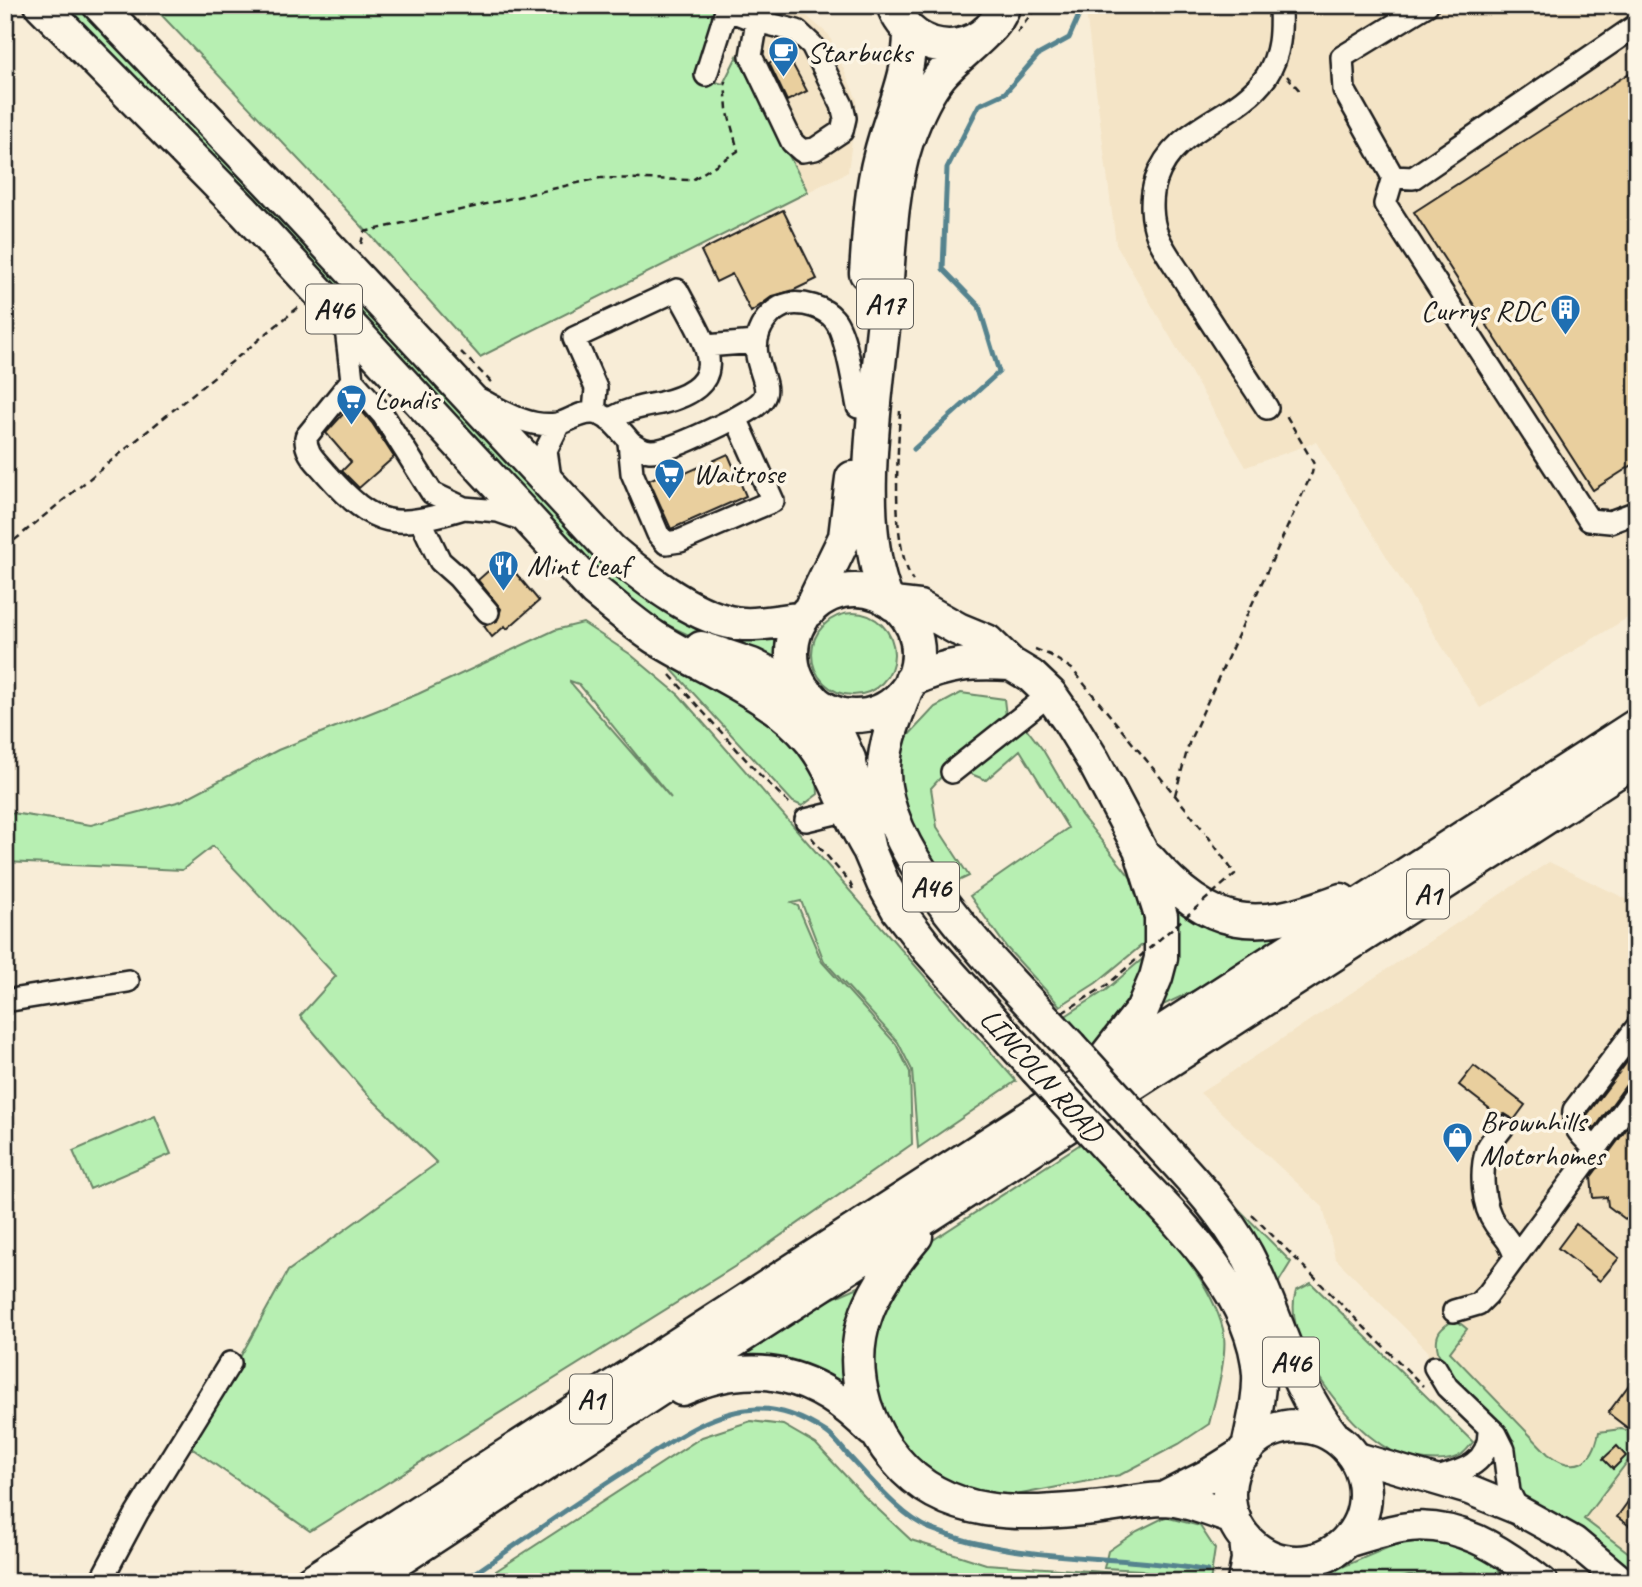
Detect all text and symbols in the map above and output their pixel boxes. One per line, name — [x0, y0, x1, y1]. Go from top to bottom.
place label: Starbucks — [807, 33, 915, 71]
cafe icon: Starbucks — [767, 35, 801, 79]
road number: A17 — [857, 280, 913, 328]
road number: A46 — [306, 284, 362, 334]
place label: Currys RDC — [1421, 291, 1547, 329]
building icon: Currys RDC — [1549, 293, 1583, 337]
place label: Londis — [374, 380, 441, 418]
supermarket icon: Londis — [334, 382, 368, 426]
place label: Waitrose — [693, 454, 787, 492]
supermarket icon: Waitrose — [653, 456, 687, 500]
place label: Mint Leaf — [527, 546, 636, 584]
restaurant icon: Mint Leaf — [487, 548, 521, 592]
road number: A46 — [903, 862, 959, 912]
road number: A1 — [1407, 870, 1449, 918]
street label: LINCOLN ROAD — [972, 1000, 1114, 1152]
place label: Brownhills Motorhomes — [1480, 1102, 1607, 1174]
shop icon: Brownhills Motorhomes — [1440, 1121, 1474, 1165]
road number: A46 — [1263, 1338, 1319, 1386]
road number: A1 — [570, 1374, 612, 1424]

